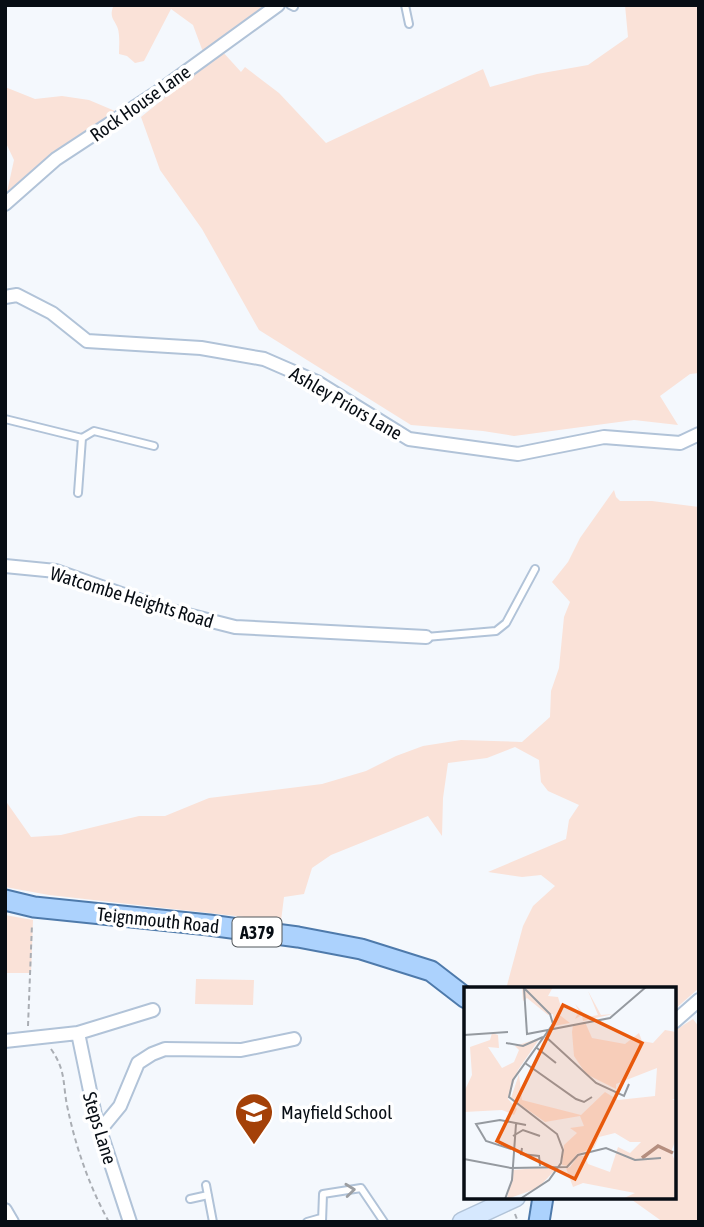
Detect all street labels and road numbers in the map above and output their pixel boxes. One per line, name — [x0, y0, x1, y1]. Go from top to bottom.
street label: Rock House Lane — [86, 60, 194, 146]
street label: Ashley Priors Lane — [286, 362, 406, 444]
street label: Watcombe Heights Road — [48, 562, 216, 632]
street label: Teignmouth Road — [96, 903, 220, 937]
road number: A379 — [232, 917, 282, 946]
street label: Steps Lane — [79, 1089, 121, 1167]

